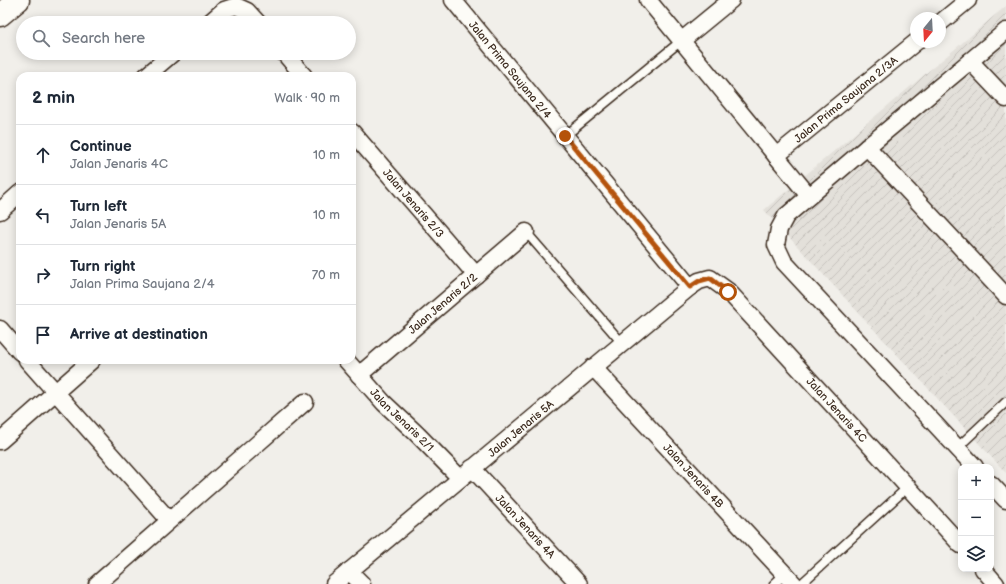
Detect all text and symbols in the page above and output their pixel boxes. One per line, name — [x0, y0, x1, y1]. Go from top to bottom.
north arrow — [910, 12, 946, 48]
search box — [16, 16, 356, 60]
street label: Jalan Prima Saujana 2/4 — [466, 18, 555, 121]
icon: search — [30, 27, 52, 49]
text: Search here — [62, 29, 145, 48]
street label: Jalan Prima Saujana 2/3A — [791, 53, 900, 145]
text: 2 min — [32, 88, 75, 108]
text: Walk · 90 m — [274, 90, 340, 106]
route end — [556, 127, 574, 145]
text: Continue — [70, 137, 132, 156]
icon: ahead — [32, 144, 54, 166]
text: 10 m — [313, 147, 340, 163]
text: Jalan Jenaris 4C — [70, 156, 168, 172]
street label: Jalan Jenaris 2/3 — [380, 166, 447, 240]
text: Turn left — [70, 197, 127, 216]
icon: left — [32, 204, 54, 226]
text: 10 m — [313, 207, 340, 223]
text: Jalan Jenaris 5A — [70, 216, 166, 232]
text: Turn right — [70, 257, 135, 276]
icon: right — [32, 264, 54, 286]
text: 70 m — [312, 267, 340, 283]
street label: Jalan Jenaris 2/2 — [405, 270, 480, 337]
text: Jalan Prima Saujana 2/4 — [70, 276, 215, 292]
route start — [719, 283, 737, 301]
icon: arrive — [32, 324, 54, 346]
text: Arrive at destination — [70, 325, 208, 344]
street label: Jalan Jenaris 4C — [804, 375, 870, 445]
street label: Jalan Jenaris 2/1 — [368, 386, 437, 454]
street label: Jalan Jenaris 5A — [485, 397, 556, 459]
street label: Jalan Jenaris 4B — [661, 441, 727, 511]
map controls — [958, 464, 994, 572]
button: + — [958, 464, 994, 500]
street label: Jalan Jenaris 4A — [493, 492, 558, 561]
button: − — [958, 500, 994, 536]
button: layers — [958, 536, 994, 572]

